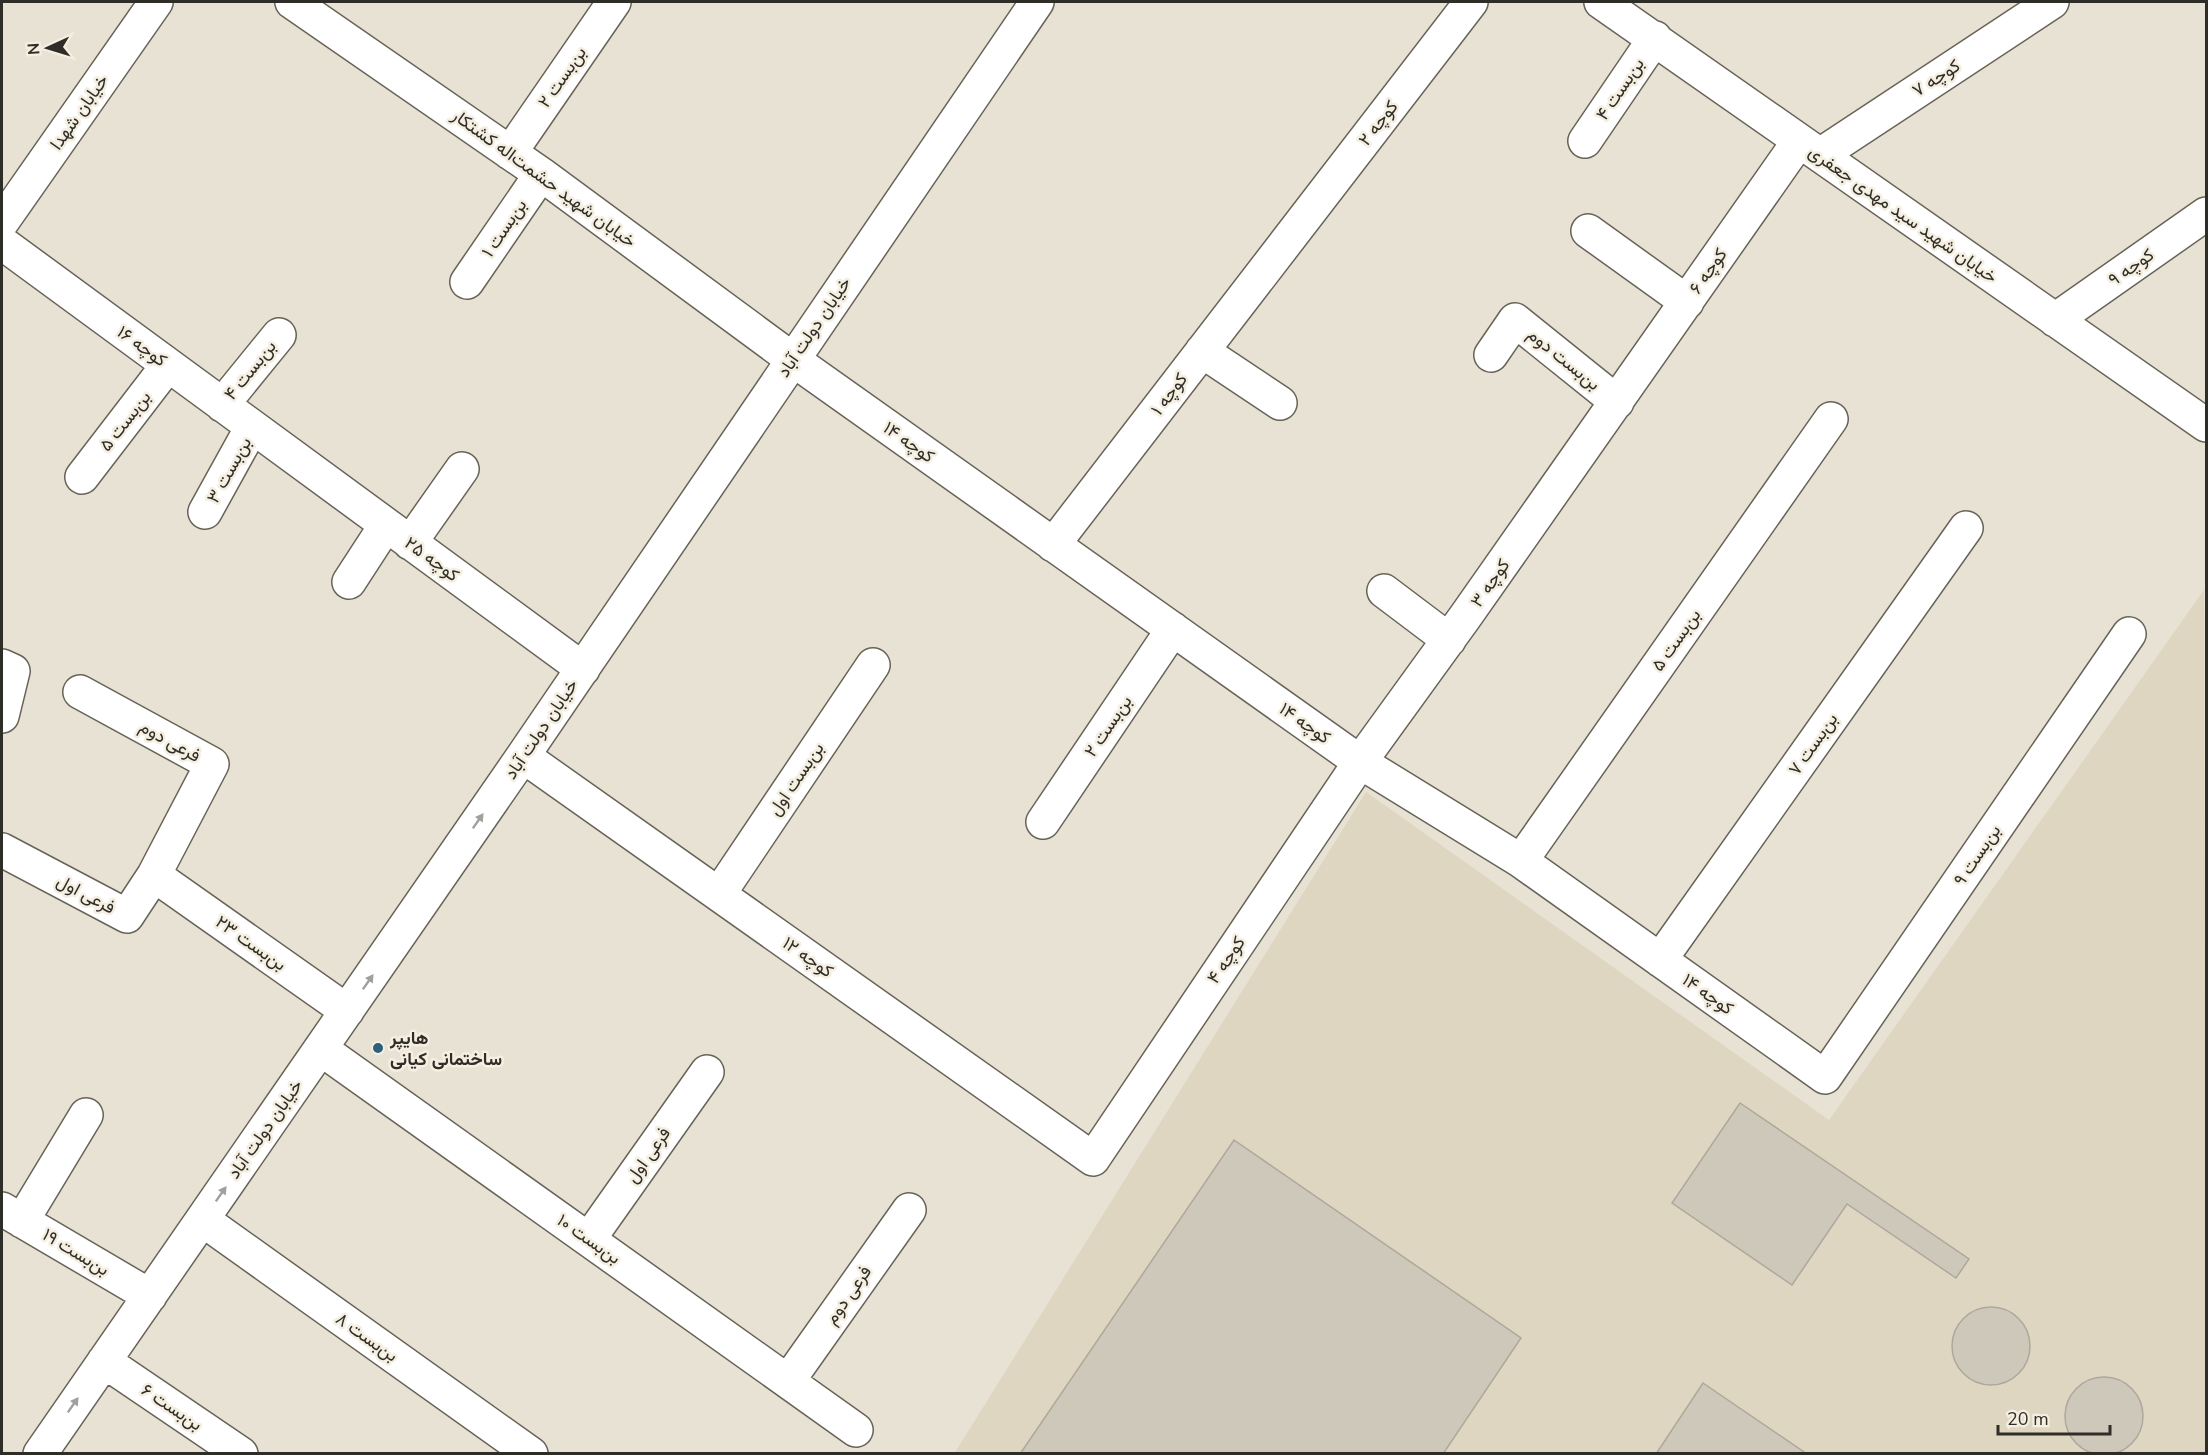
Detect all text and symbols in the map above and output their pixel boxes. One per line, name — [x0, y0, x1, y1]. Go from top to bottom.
north arrow — [18, 18, 78, 78]
text: N — [23, 42, 45, 56]
street label: بن‌بست ۲ — [532, 42, 592, 112]
street label: بن‌بست ۴ — [1590, 53, 1650, 125]
street label: کوچه ۷ — [1907, 54, 1965, 102]
street label: خیابان شهدا — [44, 69, 114, 155]
street label: کوچه ۲ — [1353, 95, 1403, 151]
street label: خیابان شهید حشمت‌اله کشتکار — [446, 103, 641, 253]
street label: خیابان شهید سید مهدی جعفری — [1804, 140, 2002, 288]
street label: بن‌بست ۱ — [476, 194, 532, 262]
street label: کوچه ۶ — [1684, 243, 1732, 299]
street label: کوچه ۹ — [2103, 243, 2159, 291]
street label: خیابان دولت آباد — [772, 272, 856, 382]
street label: کوچه ۱۶ — [112, 320, 172, 372]
street label: بن‌بست دوم — [1522, 322, 1606, 396]
street label: بن‌بست ۴ — [219, 335, 281, 405]
street label: کوچه ۱ — [1145, 368, 1193, 420]
street label: بن‌بست ۵ — [94, 386, 156, 456]
street label: کوچه ۱۴ — [879, 416, 939, 468]
street label: بن‌بست ۳ — [201, 433, 257, 507]
street label: کوچه ۲۵ — [400, 531, 464, 587]
street label: کوچه ۳ — [1465, 554, 1515, 612]
street label: بن‌بست ۵ — [1646, 604, 1706, 676]
street label: خیابان دولت آباد — [499, 674, 583, 784]
street label: بن‌بست ۲ — [1079, 690, 1137, 762]
street label: کوچه ۱۴ — [1275, 697, 1335, 749]
street label: بن‌بست ۷ — [1783, 708, 1843, 780]
street label: فرعی دوم — [135, 714, 205, 768]
street label: بن‌بست اول — [763, 738, 829, 820]
one-way arrow — [472, 813, 483, 829]
street label: بن‌بست ۹ — [1948, 820, 2006, 890]
street label: فرعی اول — [52, 869, 120, 919]
street label: بن‌بست ۲۳ — [211, 910, 291, 976]
street label: کوچه ۱۲ — [778, 931, 838, 983]
street label: کوچه ۴ — [1201, 932, 1251, 988]
street label: کوچه ۱۴ — [1678, 968, 1738, 1020]
one-way arrow — [362, 974, 374, 990]
place label: هایپر ساختمانی کیانی — [389, 1026, 502, 1071]
marker: هایپر ساختمانی کیانی — [371, 1041, 385, 1055]
street label: خیابان دولت آباد — [222, 1075, 308, 1183]
street label: فرعی اول — [620, 1122, 676, 1188]
one-way arrow — [215, 1186, 227, 1202]
street label: بن‌بست ۱۰ — [552, 1208, 626, 1270]
street label: بن‌بست ۱۹ — [38, 1223, 114, 1281]
street label: فرعی دوم — [819, 1261, 877, 1329]
street label: بن‌بست ۸ — [331, 1307, 403, 1367]
street label: بن‌بست ۶ — [137, 1378, 207, 1436]
one-way arrow — [67, 1398, 79, 1414]
scale bar — [1998, 1398, 2110, 1436]
text: 20 m — [2007, 1407, 2049, 1431]

